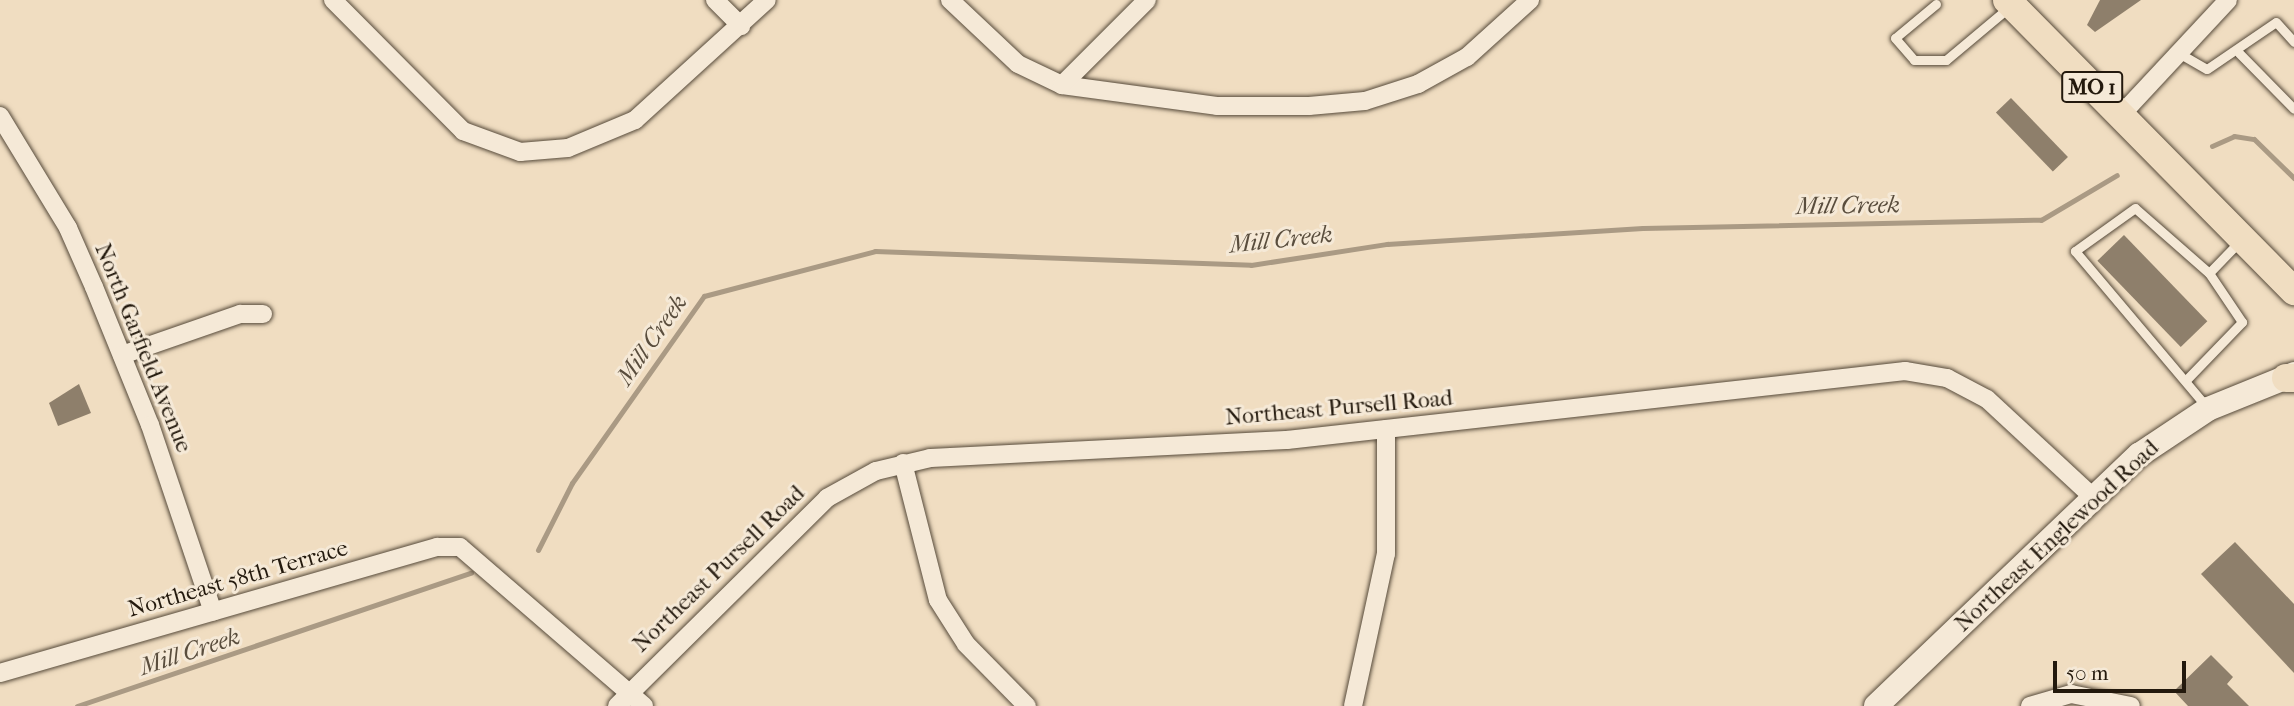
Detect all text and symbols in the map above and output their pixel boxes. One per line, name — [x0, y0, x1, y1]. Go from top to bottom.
road number: MO 1 — [2060, 70, 2124, 104]
water label: Mill Creek — [1796, 191, 1900, 221]
water label: Mill Creek — [1228, 220, 1334, 260]
street label: North Garfield Avenue — [88, 239, 198, 457]
water label: Mill Creek — [610, 289, 694, 391]
street label: Northeast Pursell Road — [1224, 384, 1454, 432]
street label: Northeast Englewood Road — [1949, 434, 2165, 638]
street label: Northeast Pursell Road — [627, 480, 811, 658]
street label: Northeast 58th Terrace — [125, 534, 351, 624]
water label: Mill Creek — [136, 622, 244, 682]
scale bar — [2056, 646, 2189, 690]
text: 50 m — [2066, 661, 2109, 685]

